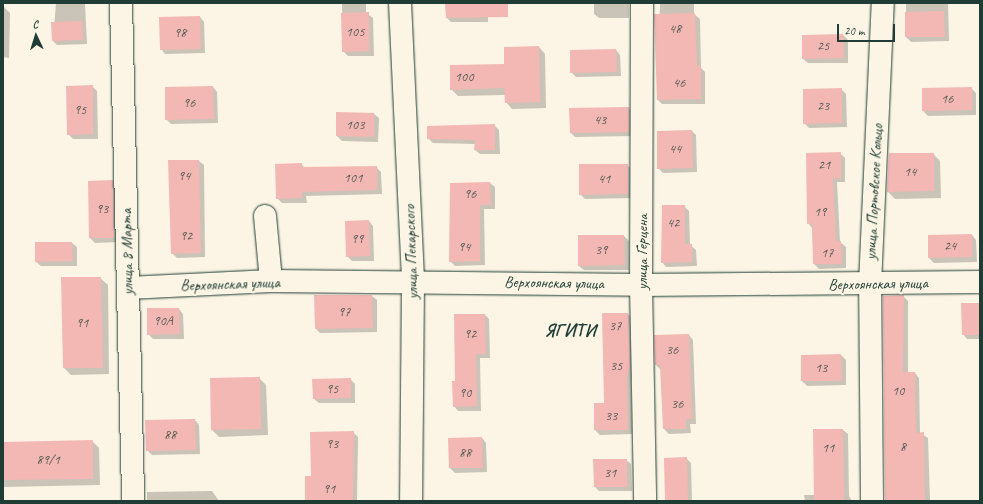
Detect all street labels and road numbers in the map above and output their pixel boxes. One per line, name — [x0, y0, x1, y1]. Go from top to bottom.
street label: улица Портовское Кольцо — [861, 123, 887, 261]
street label: улица Пекарского — [400, 204, 422, 300]
street label: улица 8 Марта — [117, 209, 137, 295]
street label: улица Герцена — [632, 214, 652, 290]
street label: Верхоянская улица — [179, 273, 281, 295]
street label: Верхоянская улица — [503, 273, 605, 293]
street label: Верхоянская улица — [827, 274, 929, 294]

